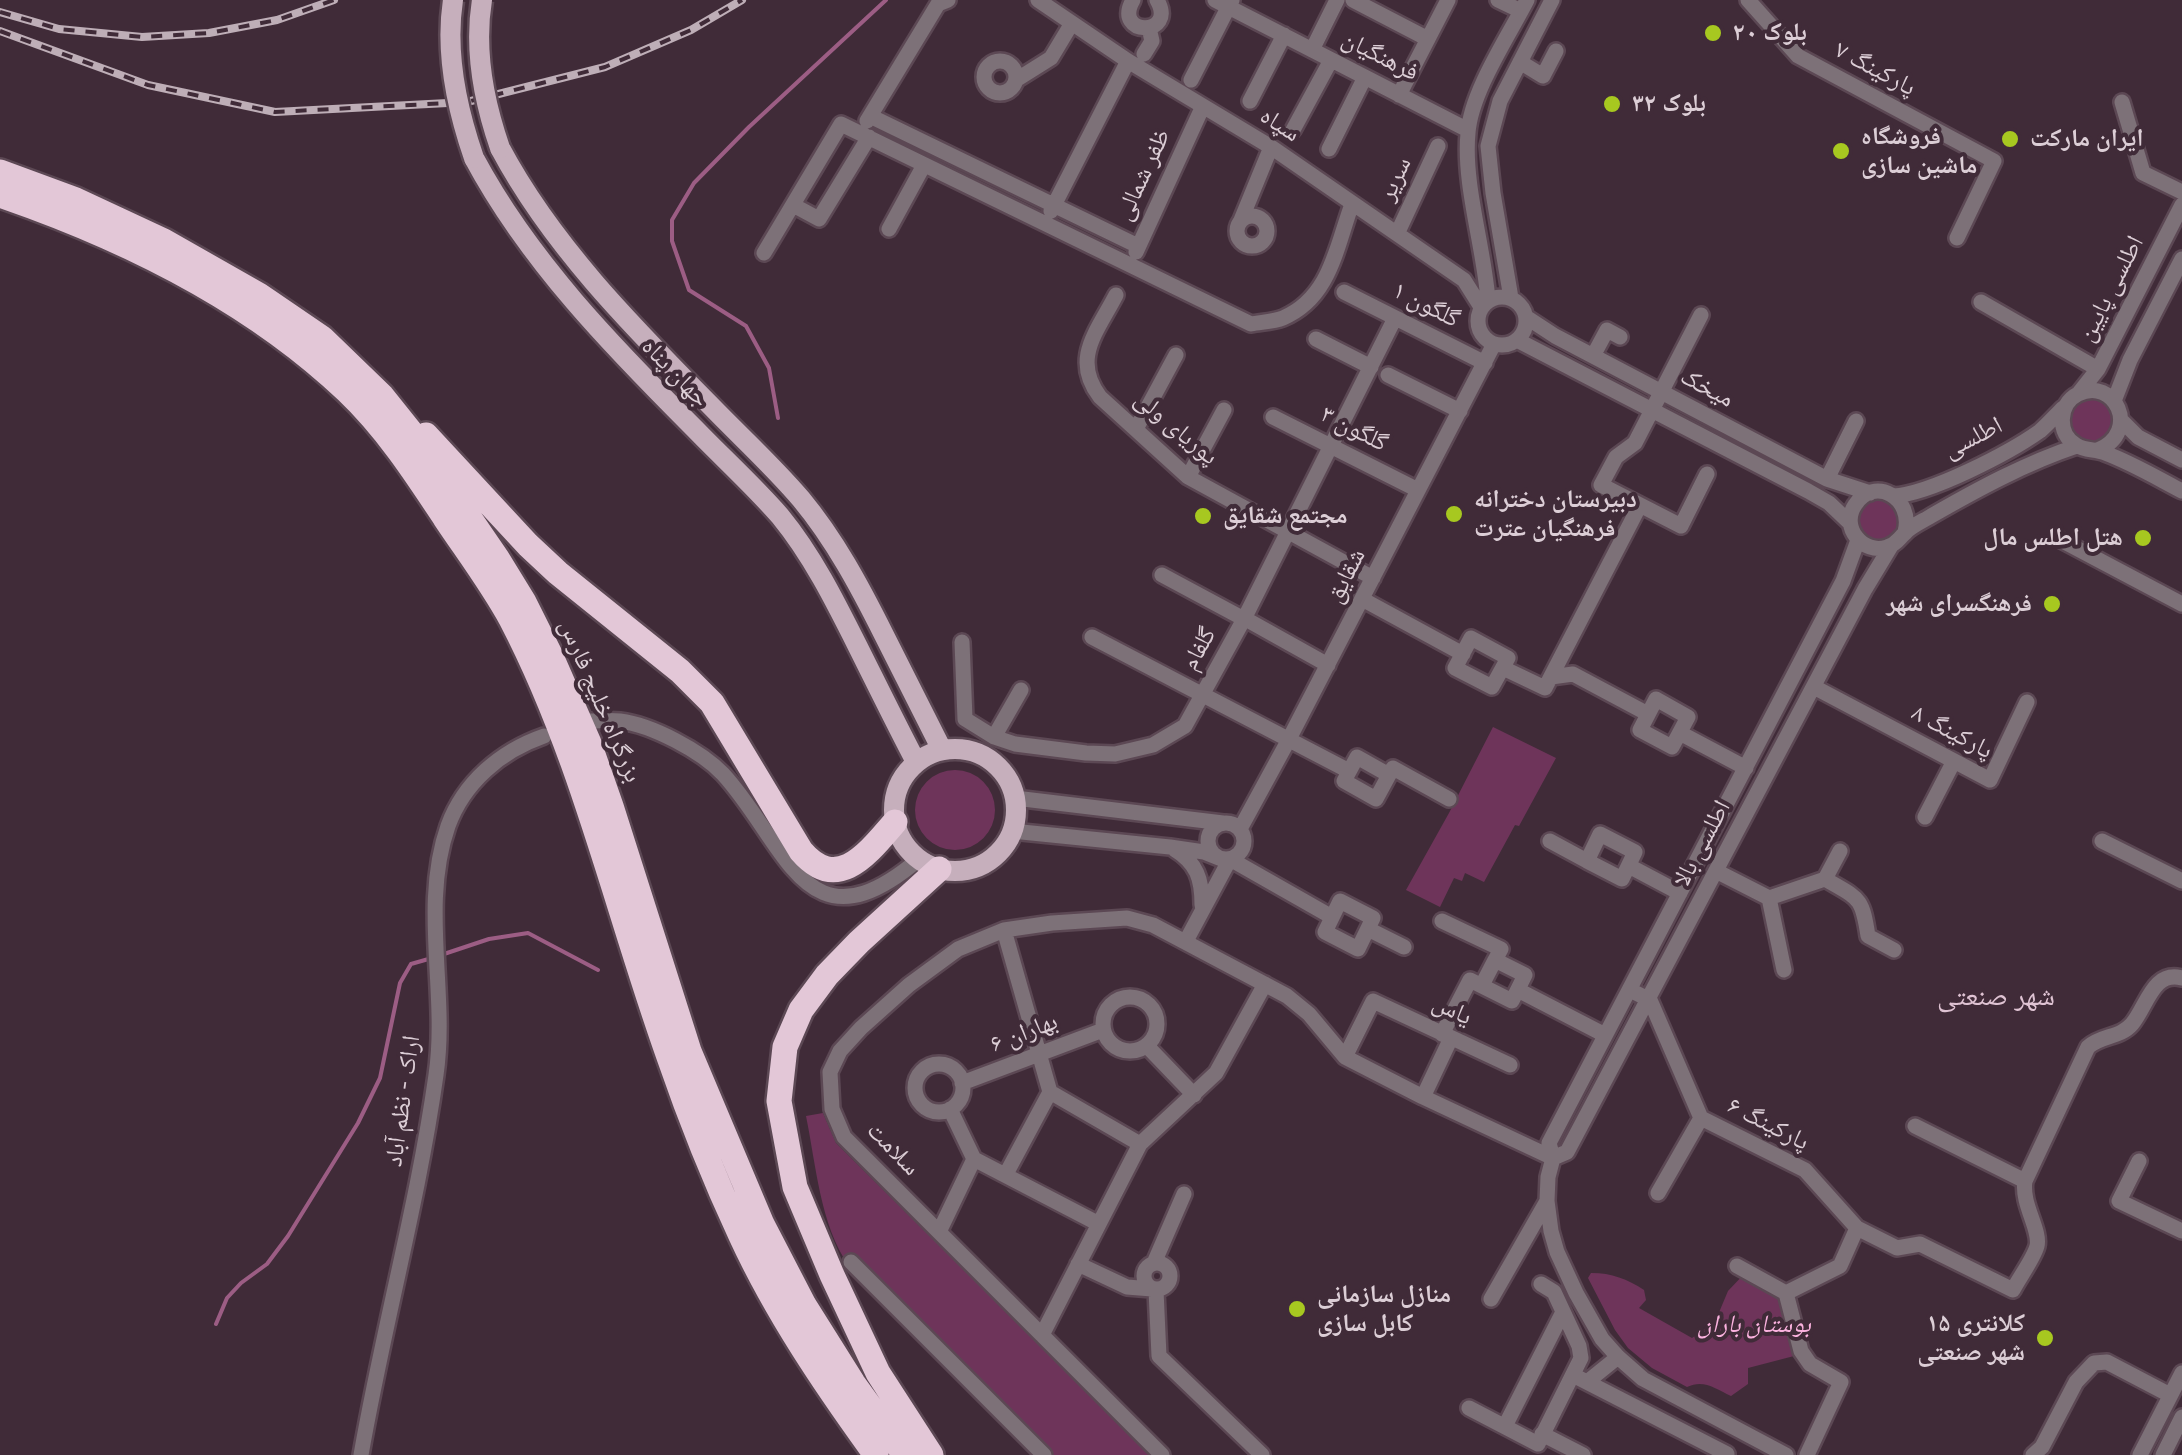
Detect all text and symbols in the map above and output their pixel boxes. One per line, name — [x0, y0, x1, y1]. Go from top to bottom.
place label: بلوک ۲۰ — [1733, 18, 1807, 48]
marker: بلوک ۲۰ — [1702, 22, 1724, 44]
street label: فرهنگیان — [1337, 24, 1423, 88]
street label: پارکینگ ۷ — [1829, 35, 1921, 103]
place label: بلوک ۳۲ — [1632, 89, 1706, 119]
marker: بلوک ۳۲ — [1601, 93, 1623, 115]
street label: سپاه — [1254, 101, 1306, 149]
place label: فروشگاه ماشین سازی — [1861, 122, 1977, 181]
street label: ظفر شمالی — [1109, 124, 1177, 226]
place label: ایران مارکت — [2030, 124, 2143, 154]
marker: ایران مارکت — [1999, 128, 2021, 150]
marker: فروشگاه ماشین سازی — [1830, 140, 1852, 162]
street label: سریر — [1372, 152, 1418, 206]
street label: اطلسی پایین — [2071, 231, 2151, 347]
street label: گلگون ۱ — [1387, 275, 1465, 335]
street label: جهان پناه — [635, 332, 715, 414]
street label: میخک — [1675, 362, 1739, 414]
street label: پوریای ولی — [1128, 384, 1224, 472]
street label: گلگون ۳ — [1315, 399, 1393, 459]
street label: اطلسی — [1938, 410, 2008, 466]
place label: دبیرستان دخترانه فرهنگیان عترت — [1474, 485, 1637, 544]
place label: مجتمع شقایق — [1223, 501, 1348, 531]
marker: دبیرستان دخترانه فرهنگیان عترت — [1443, 503, 1465, 525]
marker: مجتمع شقایق — [1192, 505, 1214, 527]
place label: هتل اطلس مال — [1983, 523, 2123, 553]
marker: هتل اطلس مال — [2132, 527, 2154, 549]
street label: شقایق — [1320, 544, 1372, 608]
place label: فرهنگسرای شهر — [1886, 589, 2032, 619]
marker: فرهنگسرای شهر — [2041, 593, 2063, 615]
street label: بزرگراه خلیج فارس — [552, 615, 648, 787]
street label: گلفام — [1175, 622, 1223, 676]
street label: پارکینگ ۸ — [1906, 698, 1998, 766]
street label: اطلسی بالا — [1667, 795, 1737, 893]
district label: شهر صنعتی — [1937, 980, 2055, 1014]
street label: یاس — [1427, 988, 1477, 1032]
street label: بهاران ۶ — [986, 1006, 1062, 1060]
street label: اراک - نظم آباد — [379, 1033, 427, 1169]
street label: پارکینگ ۶ — [1722, 1091, 1814, 1157]
street label: سلامت — [860, 1116, 926, 1182]
place label: منازل سازمانی کابل سازی — [1317, 1280, 1451, 1339]
marker: منازل سازمانی کابل سازی — [1286, 1298, 1308, 1320]
place label: کلانتری ۱۵ شهر صنعتی — [1917, 1309, 2025, 1368]
park label: بوستان باران — [1697, 1310, 1811, 1340]
marker: کلانتری ۱۵ شهر صنعتی — [2034, 1327, 2056, 1349]

